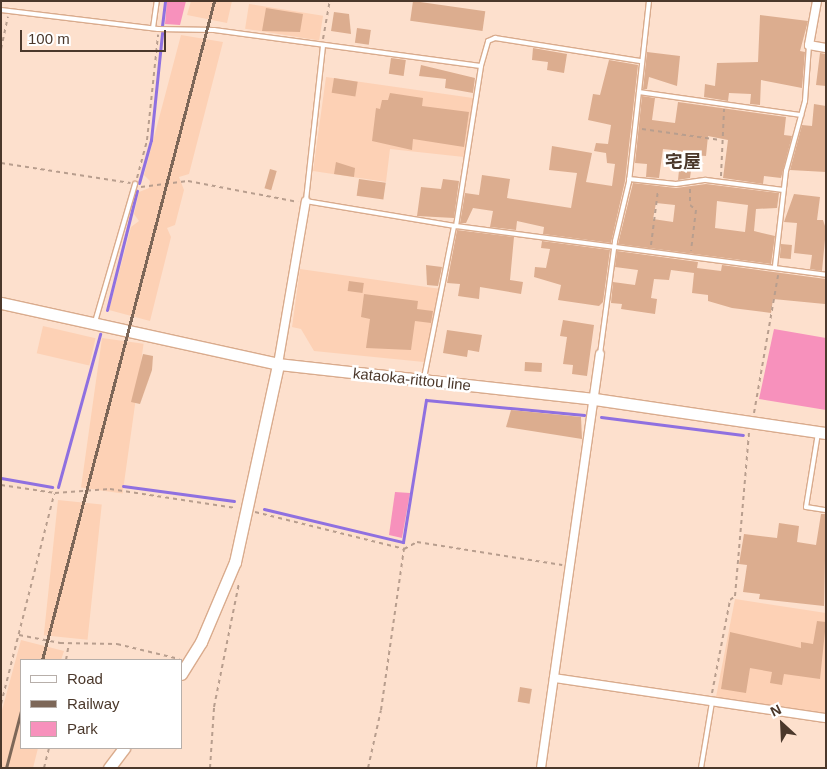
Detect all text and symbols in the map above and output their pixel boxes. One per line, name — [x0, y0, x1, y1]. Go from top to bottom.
scale bar — [22, 20, 169, 52]
text: 100 m — [28, 30, 70, 47]
district label: 宅屋 — [665, 151, 701, 173]
street label: kataoka-rittou line — [352, 364, 472, 394]
legend — [20, 659, 182, 749]
text: Road — [67, 670, 103, 687]
text: Railway — [67, 695, 120, 712]
north arrow — [757, 699, 807, 749]
text: N — [768, 701, 784, 720]
text: Park — [67, 720, 98, 737]

